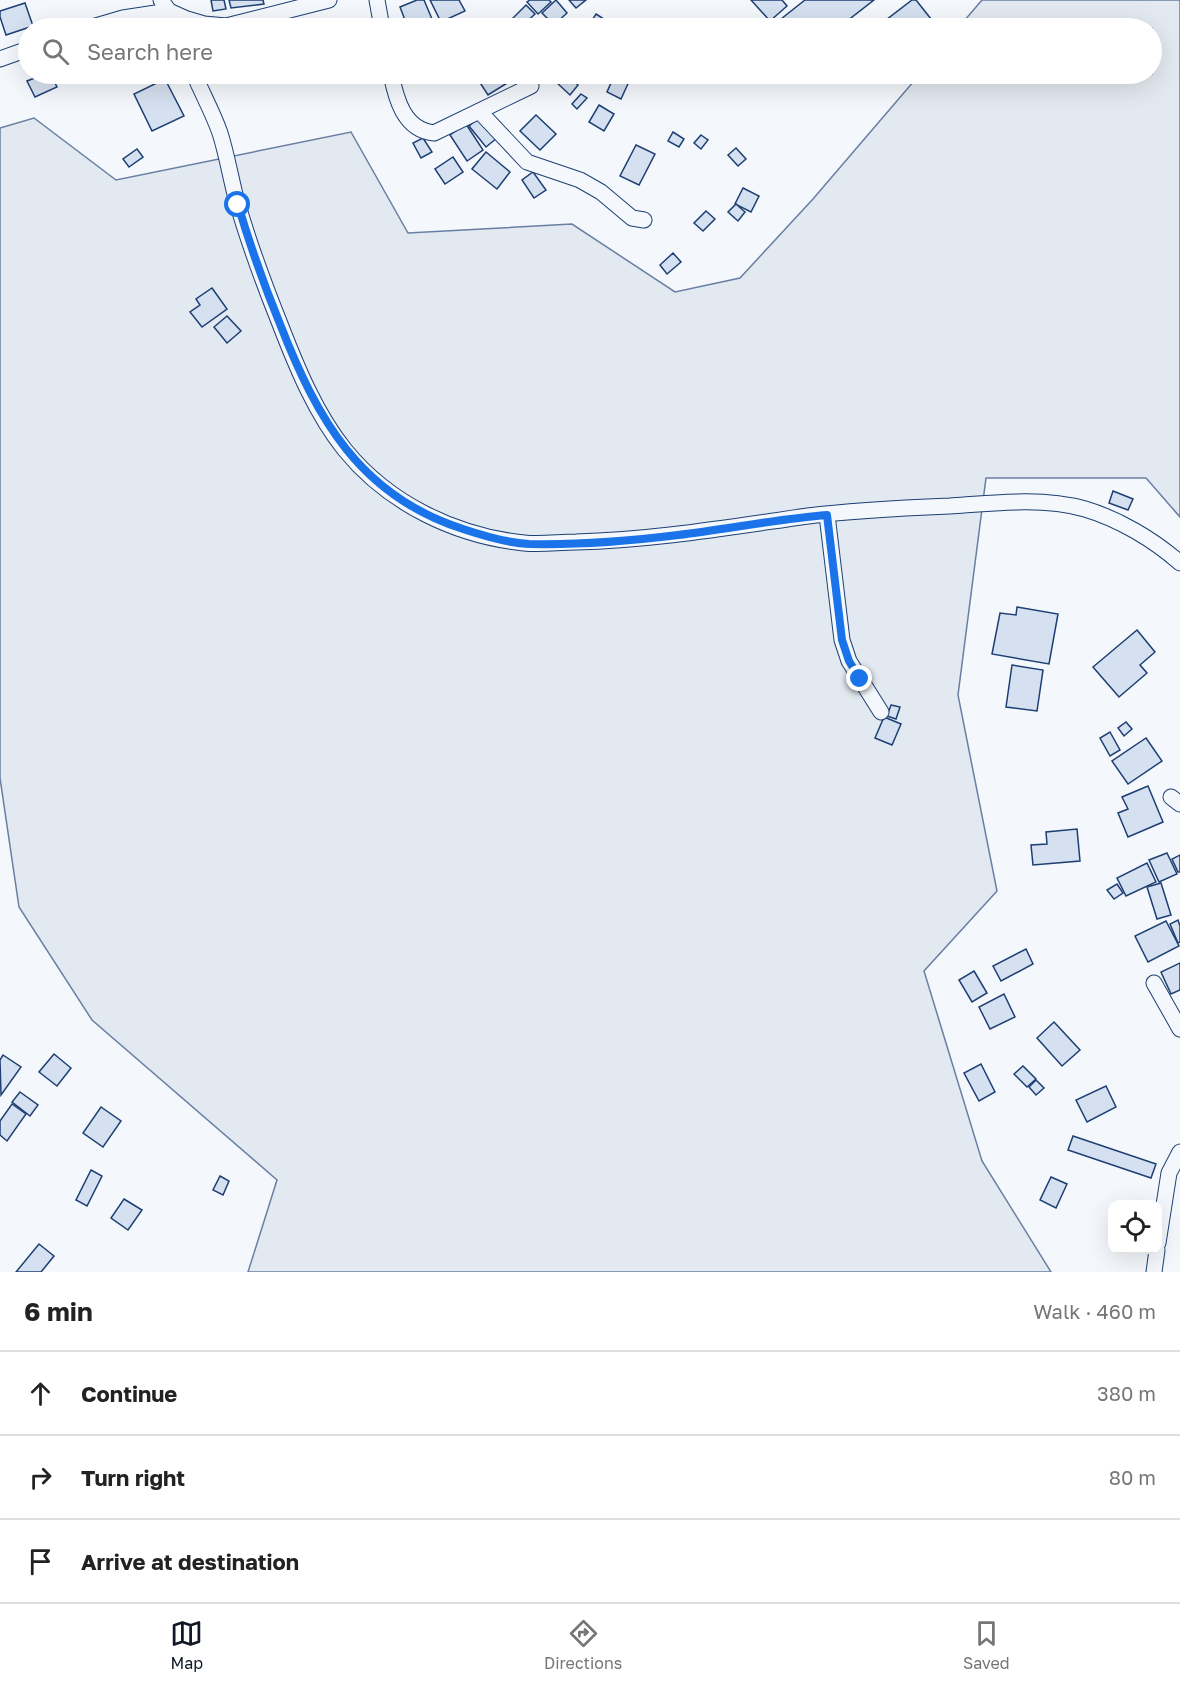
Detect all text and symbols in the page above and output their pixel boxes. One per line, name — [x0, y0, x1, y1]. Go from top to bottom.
search box — [18, 18, 1162, 84]
icon: search — [39, 35, 72, 68]
text: Search here — [87, 38, 213, 65]
route start — [224, 191, 250, 217]
route end — [846, 665, 872, 691]
map controls — [1108, 1200, 1162, 1254]
button: locate — [1108, 1200, 1162, 1254]
text: 6 min — [24, 1296, 93, 1327]
text: Walk · 460 m — [1033, 1299, 1156, 1323]
icon: ahead — [24, 1377, 57, 1410]
text: Continue — [81, 1380, 177, 1407]
text: 380 m — [1097, 1381, 1156, 1405]
icon: right — [24, 1461, 57, 1494]
text: Turn right — [81, 1464, 185, 1491]
text: 80 m — [1109, 1465, 1156, 1489]
icon: arrive — [24, 1545, 57, 1578]
text: Arrive at destination — [81, 1548, 299, 1575]
tab: Map — [170, 1617, 203, 1673]
tab: Directions — [544, 1617, 622, 1673]
tab: Saved — [963, 1617, 1010, 1673]

